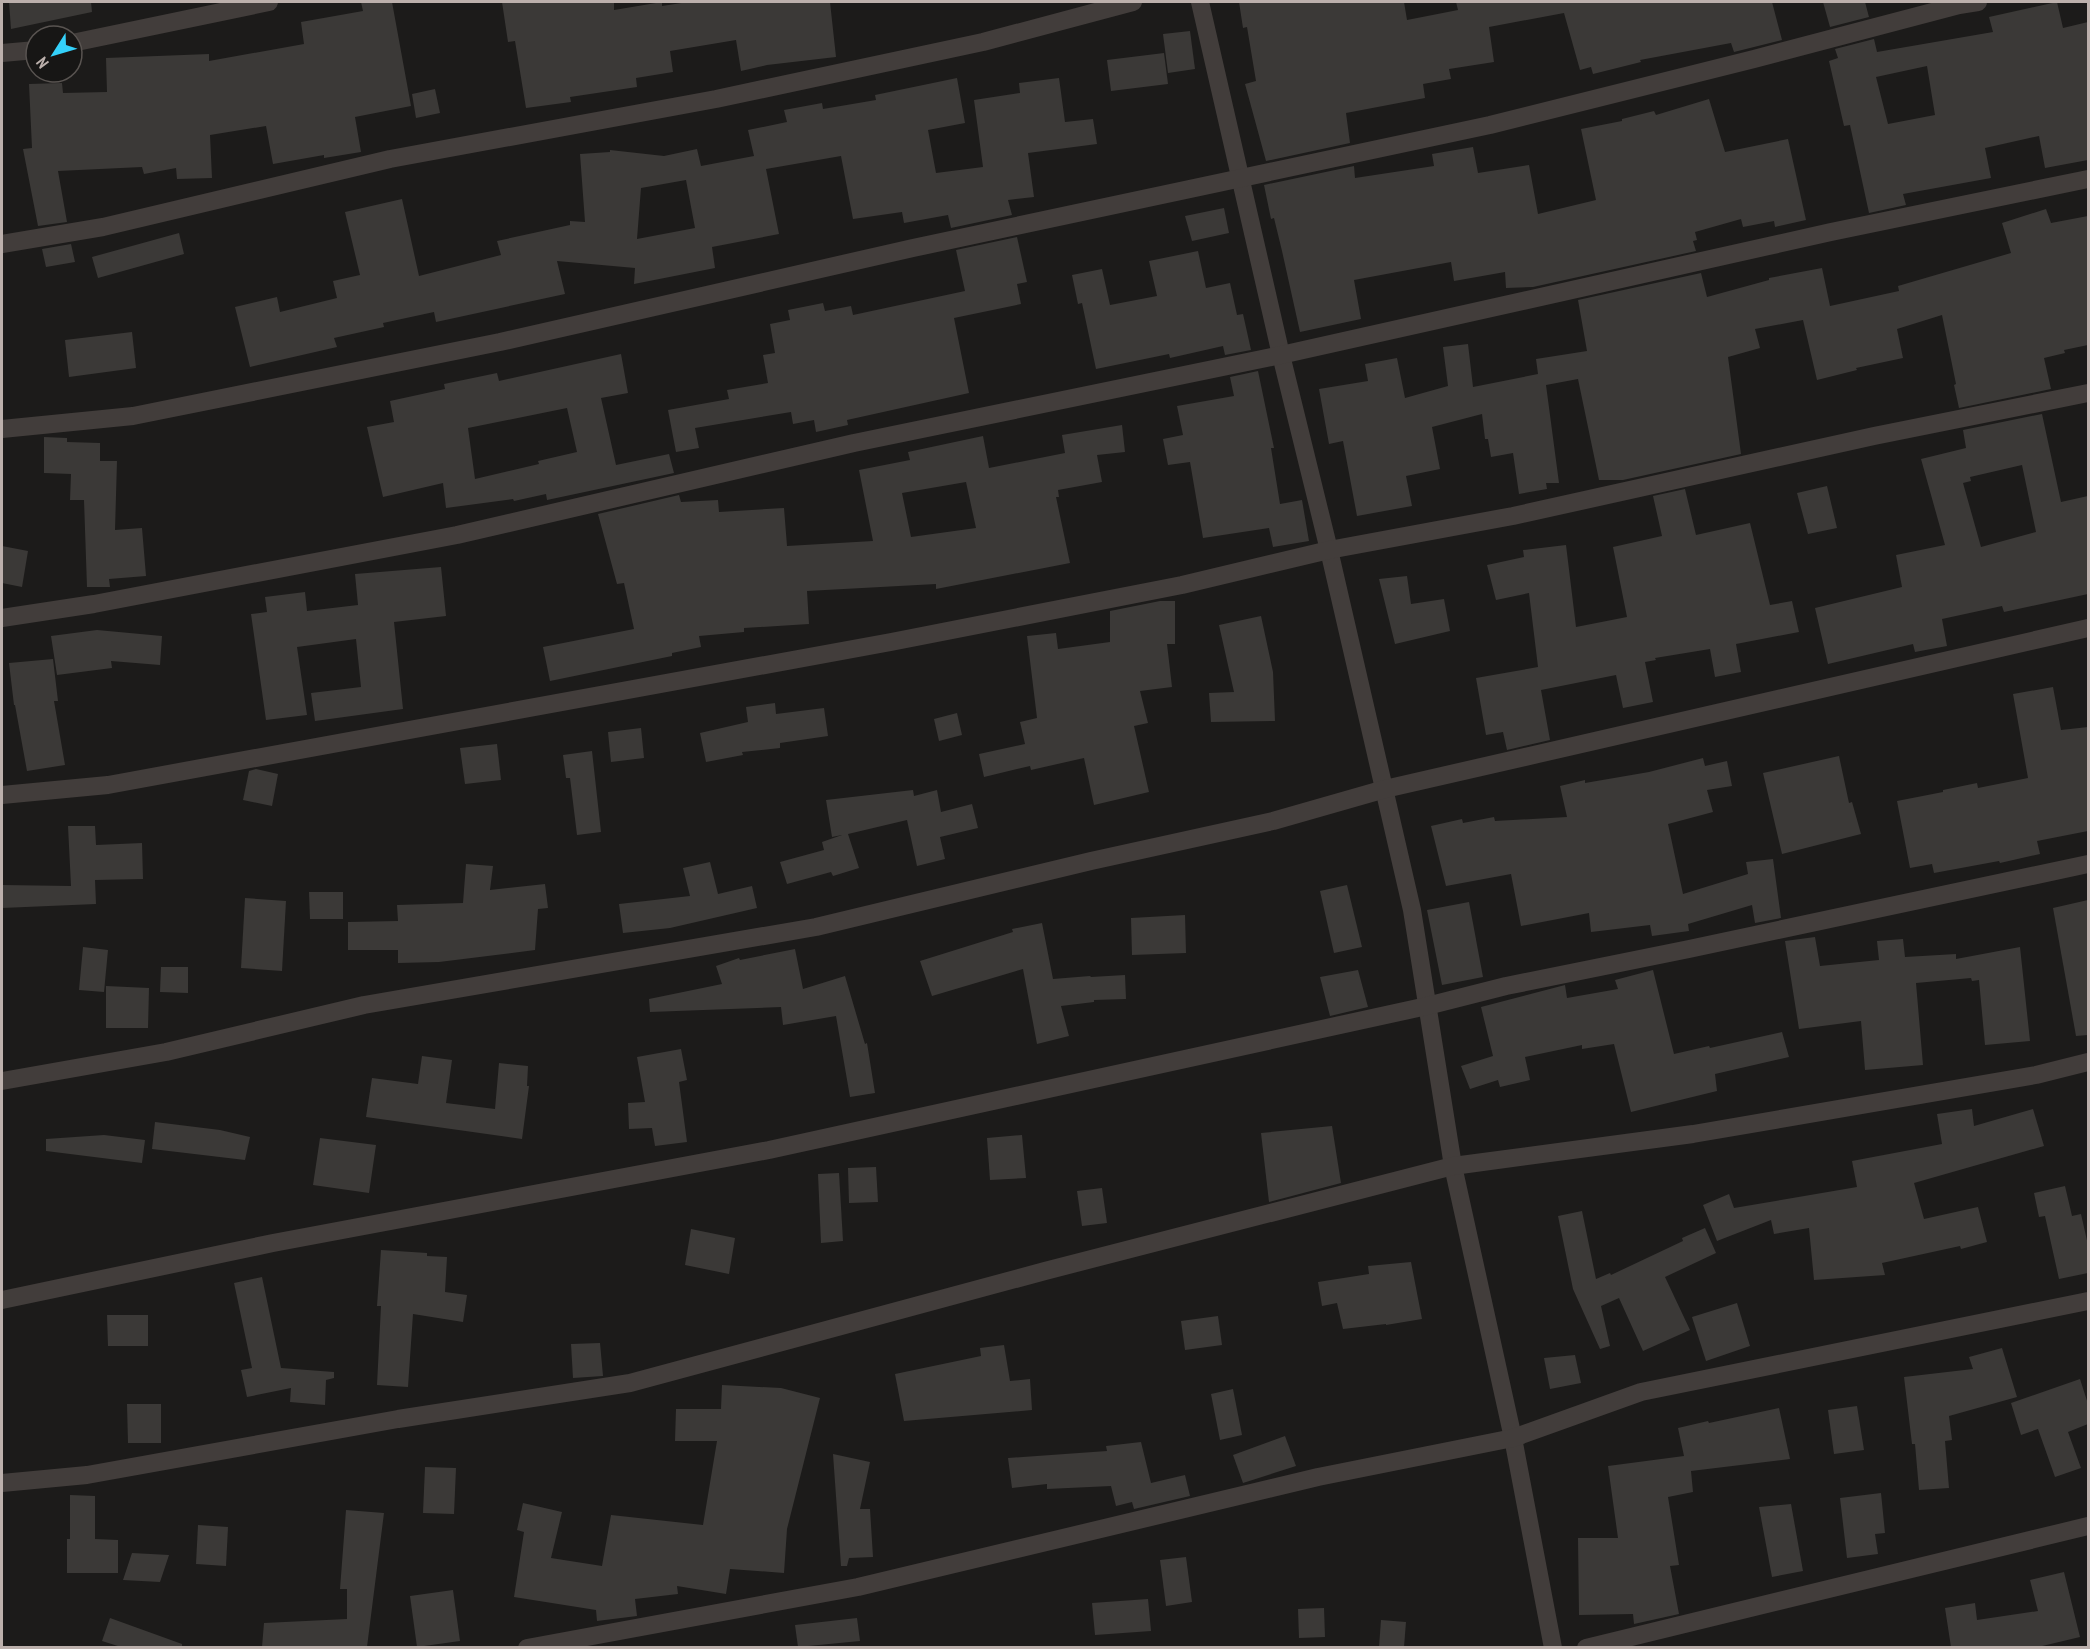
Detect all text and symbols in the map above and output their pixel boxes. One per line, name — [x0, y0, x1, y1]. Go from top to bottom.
north arrow — [24, 24, 84, 84]
text: N — [31, 54, 53, 72]

